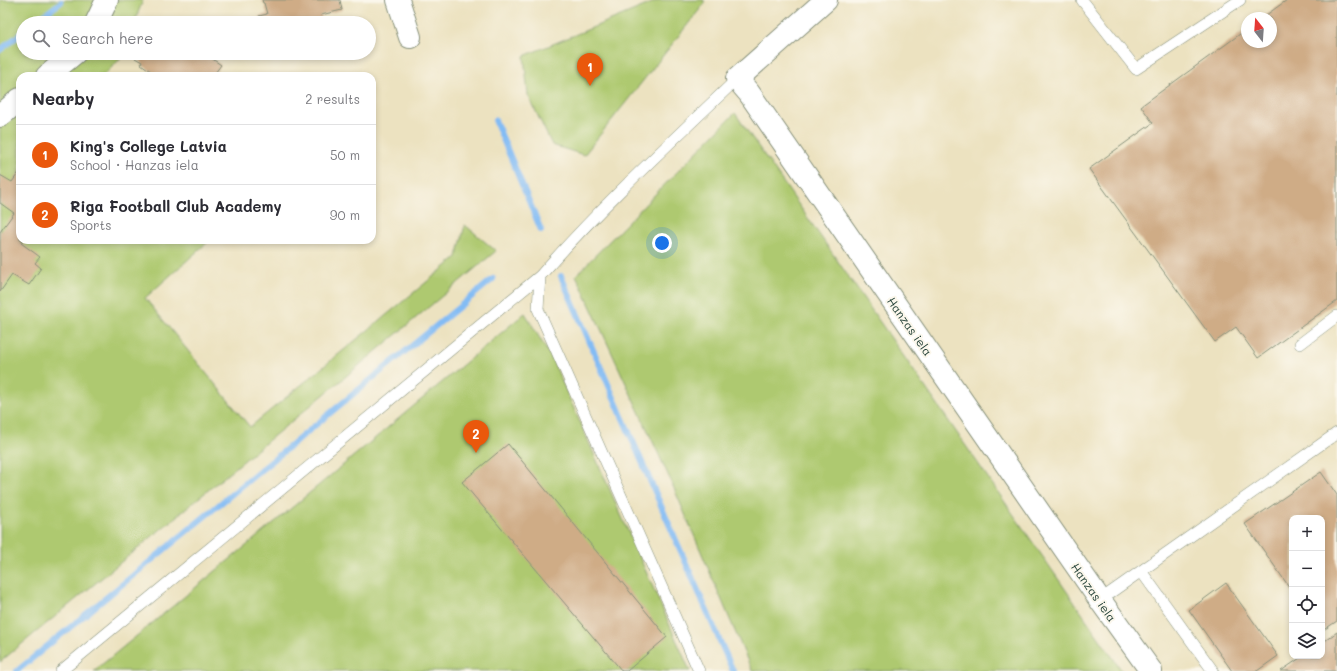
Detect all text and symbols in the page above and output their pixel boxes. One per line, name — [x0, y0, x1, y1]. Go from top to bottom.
north arrow — [1241, 12, 1277, 48]
search box — [16, 16, 376, 60]
icon: search — [30, 27, 52, 49]
text: Search here — [62, 28, 153, 48]
pin: 1 — [577, 53, 603, 86]
text: Nearby — [32, 87, 94, 109]
text: 2 results — [305, 90, 360, 107]
text: King's College Latvia — [70, 136, 227, 156]
text: 1 — [42, 146, 48, 163]
text: 50 m — [330, 146, 360, 163]
text: School · Hanzas iela — [70, 156, 199, 173]
text: Riga Football Club Academy — [70, 196, 282, 216]
text: 2 — [41, 206, 49, 223]
text: 90 m — [330, 206, 360, 223]
text: Sports — [70, 216, 112, 233]
your location — [652, 233, 672, 253]
street label: Hanzas iela — [884, 294, 936, 358]
pin: 2 — [463, 420, 489, 453]
map controls — [1289, 515, 1325, 659]
button: + — [1289, 515, 1325, 551]
button: − — [1289, 551, 1325, 587]
street label: Hanzas iela — [1068, 560, 1120, 624]
button: locate — [1289, 587, 1325, 623]
button: layers — [1289, 623, 1325, 659]

